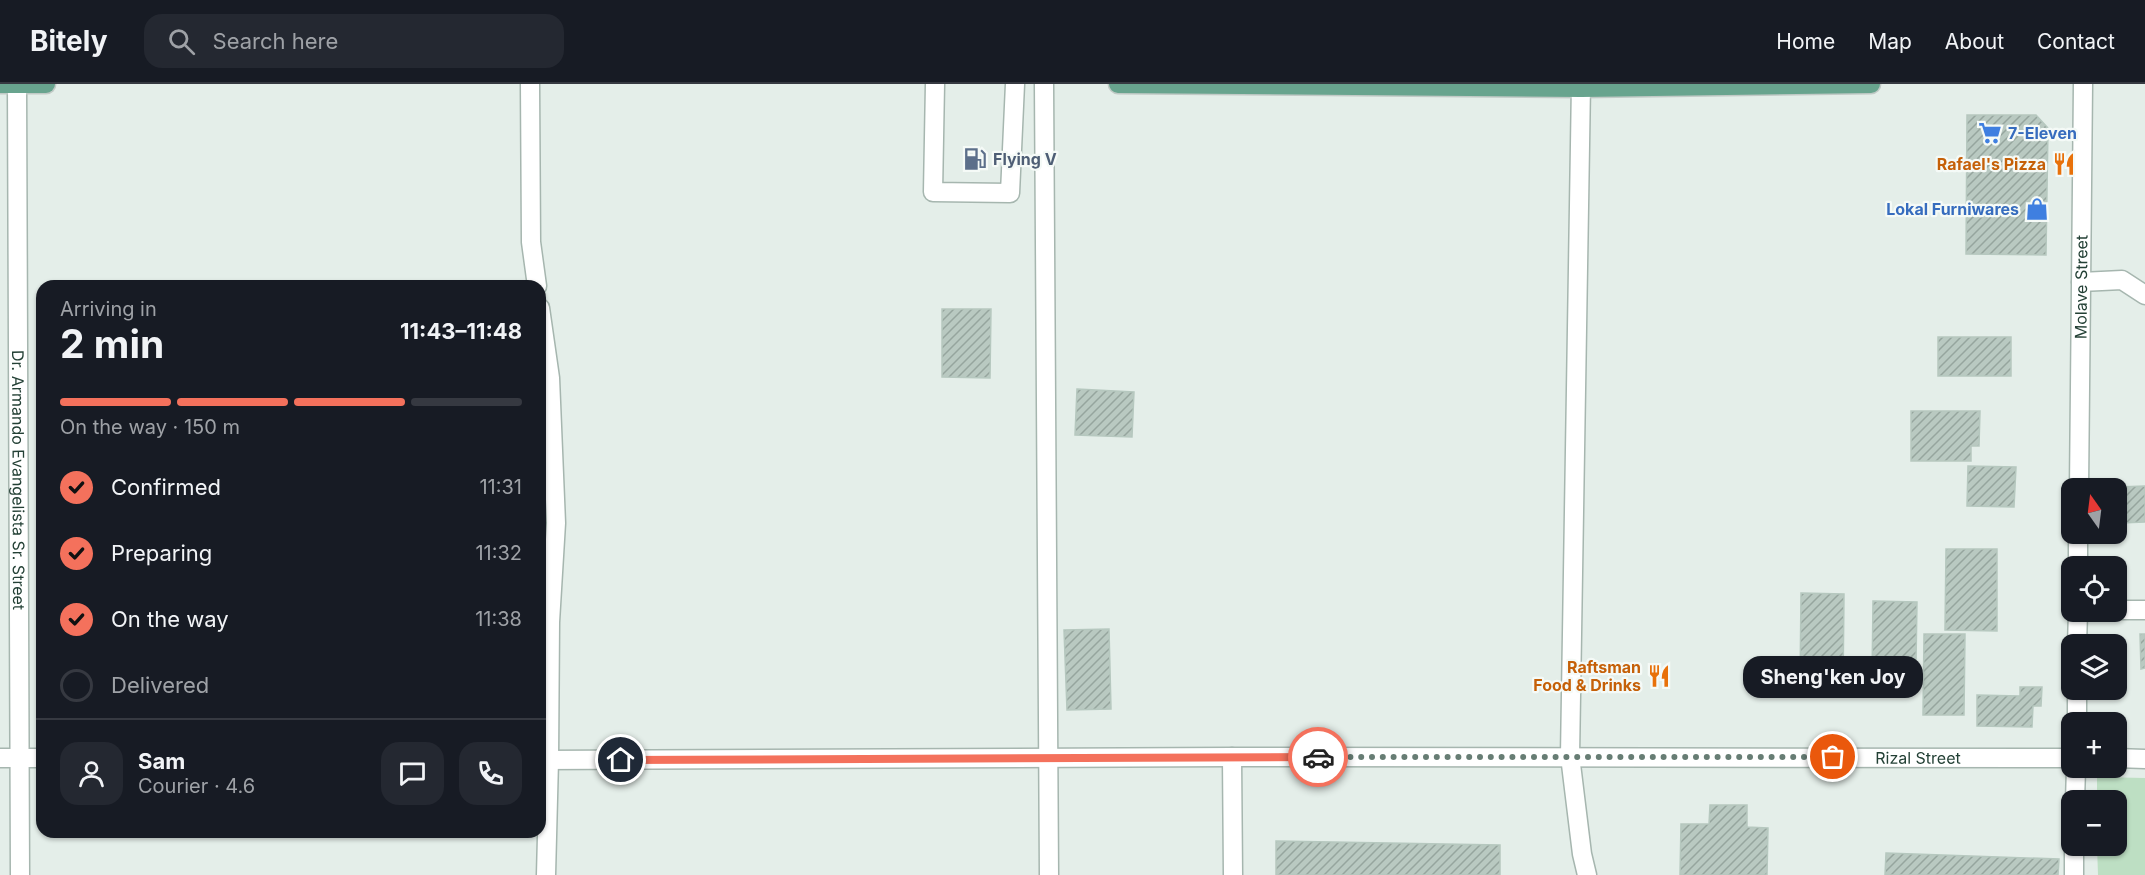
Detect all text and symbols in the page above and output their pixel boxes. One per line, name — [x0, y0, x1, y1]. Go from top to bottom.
search box — [144, 14, 564, 68]
text: Bitely — [30, 24, 108, 58]
icon: search — [165, 25, 198, 58]
text: Search here — [213, 28, 338, 54]
text: Home — [1776, 29, 1835, 54]
text: Map — [1868, 29, 1912, 54]
text: About — [1945, 29, 2004, 54]
text: Contact — [2037, 29, 2115, 54]
supermarket icon: 7-Eleven — [1977, 120, 2003, 146]
place label: 7-Eleven — [2008, 123, 2077, 143]
fuel station icon: Flying V — [962, 146, 988, 172]
place label: Flying V — [993, 149, 1057, 169]
restaurant icon: Rafael's Pizza — [2051, 151, 2077, 177]
place label: Rafael's Pizza — [1937, 154, 2046, 174]
shop icon: Lokal Furniwares — [2024, 196, 2050, 222]
place label: Lokal Furniwares — [1886, 199, 2019, 219]
street label: Molave Street — [2070, 235, 2092, 339]
text: Arriving in — [60, 297, 157, 321]
text: 11:43–11:48 — [400, 318, 522, 344]
text: 2 min — [60, 320, 164, 367]
street label: Dr. Armando Evangelista Sr. Street — [8, 350, 29, 610]
text: On the way · 150 m — [60, 415, 240, 439]
icon: check — [60, 471, 93, 504]
text: Confirmed — [111, 474, 221, 500]
text: 11:31 — [479, 475, 522, 499]
north arrow — [2061, 478, 2127, 544]
map controls — [2061, 478, 2127, 856]
icon: check — [60, 537, 93, 570]
text: Preparing — [111, 540, 212, 566]
text: 11:32 — [475, 541, 522, 565]
button: locate — [2061, 556, 2127, 622]
icon: check — [60, 603, 93, 636]
text: On the way — [111, 606, 229, 632]
text: 11:38 — [475, 607, 522, 631]
button: layers — [2061, 634, 2127, 700]
callout: Sheng'ken Joy — [1743, 655, 1923, 697]
place label: Raftsman Food & Drinks — [1533, 657, 1641, 695]
restaurant icon: Raftsman Food & Drinks — [1646, 663, 1672, 689]
text: Sheng'ken Joy — [1760, 665, 1906, 689]
text: Delivered — [111, 672, 209, 698]
button: + — [2061, 712, 2127, 778]
courier — [1288, 727, 1348, 787]
pin — [1807, 731, 1858, 782]
pin — [595, 734, 646, 785]
icon: bag — [1816, 740, 1849, 773]
icon: car — [1302, 741, 1335, 774]
button: person — [60, 742, 123, 805]
button: chat — [381, 742, 444, 805]
button: phone — [459, 742, 522, 805]
icon: home — [604, 743, 637, 776]
text: Sam — [138, 748, 185, 774]
street label: Rizal Street — [1875, 748, 1961, 768]
text: Courier · 4.6 — [138, 774, 255, 798]
button: − — [2061, 790, 2127, 856]

